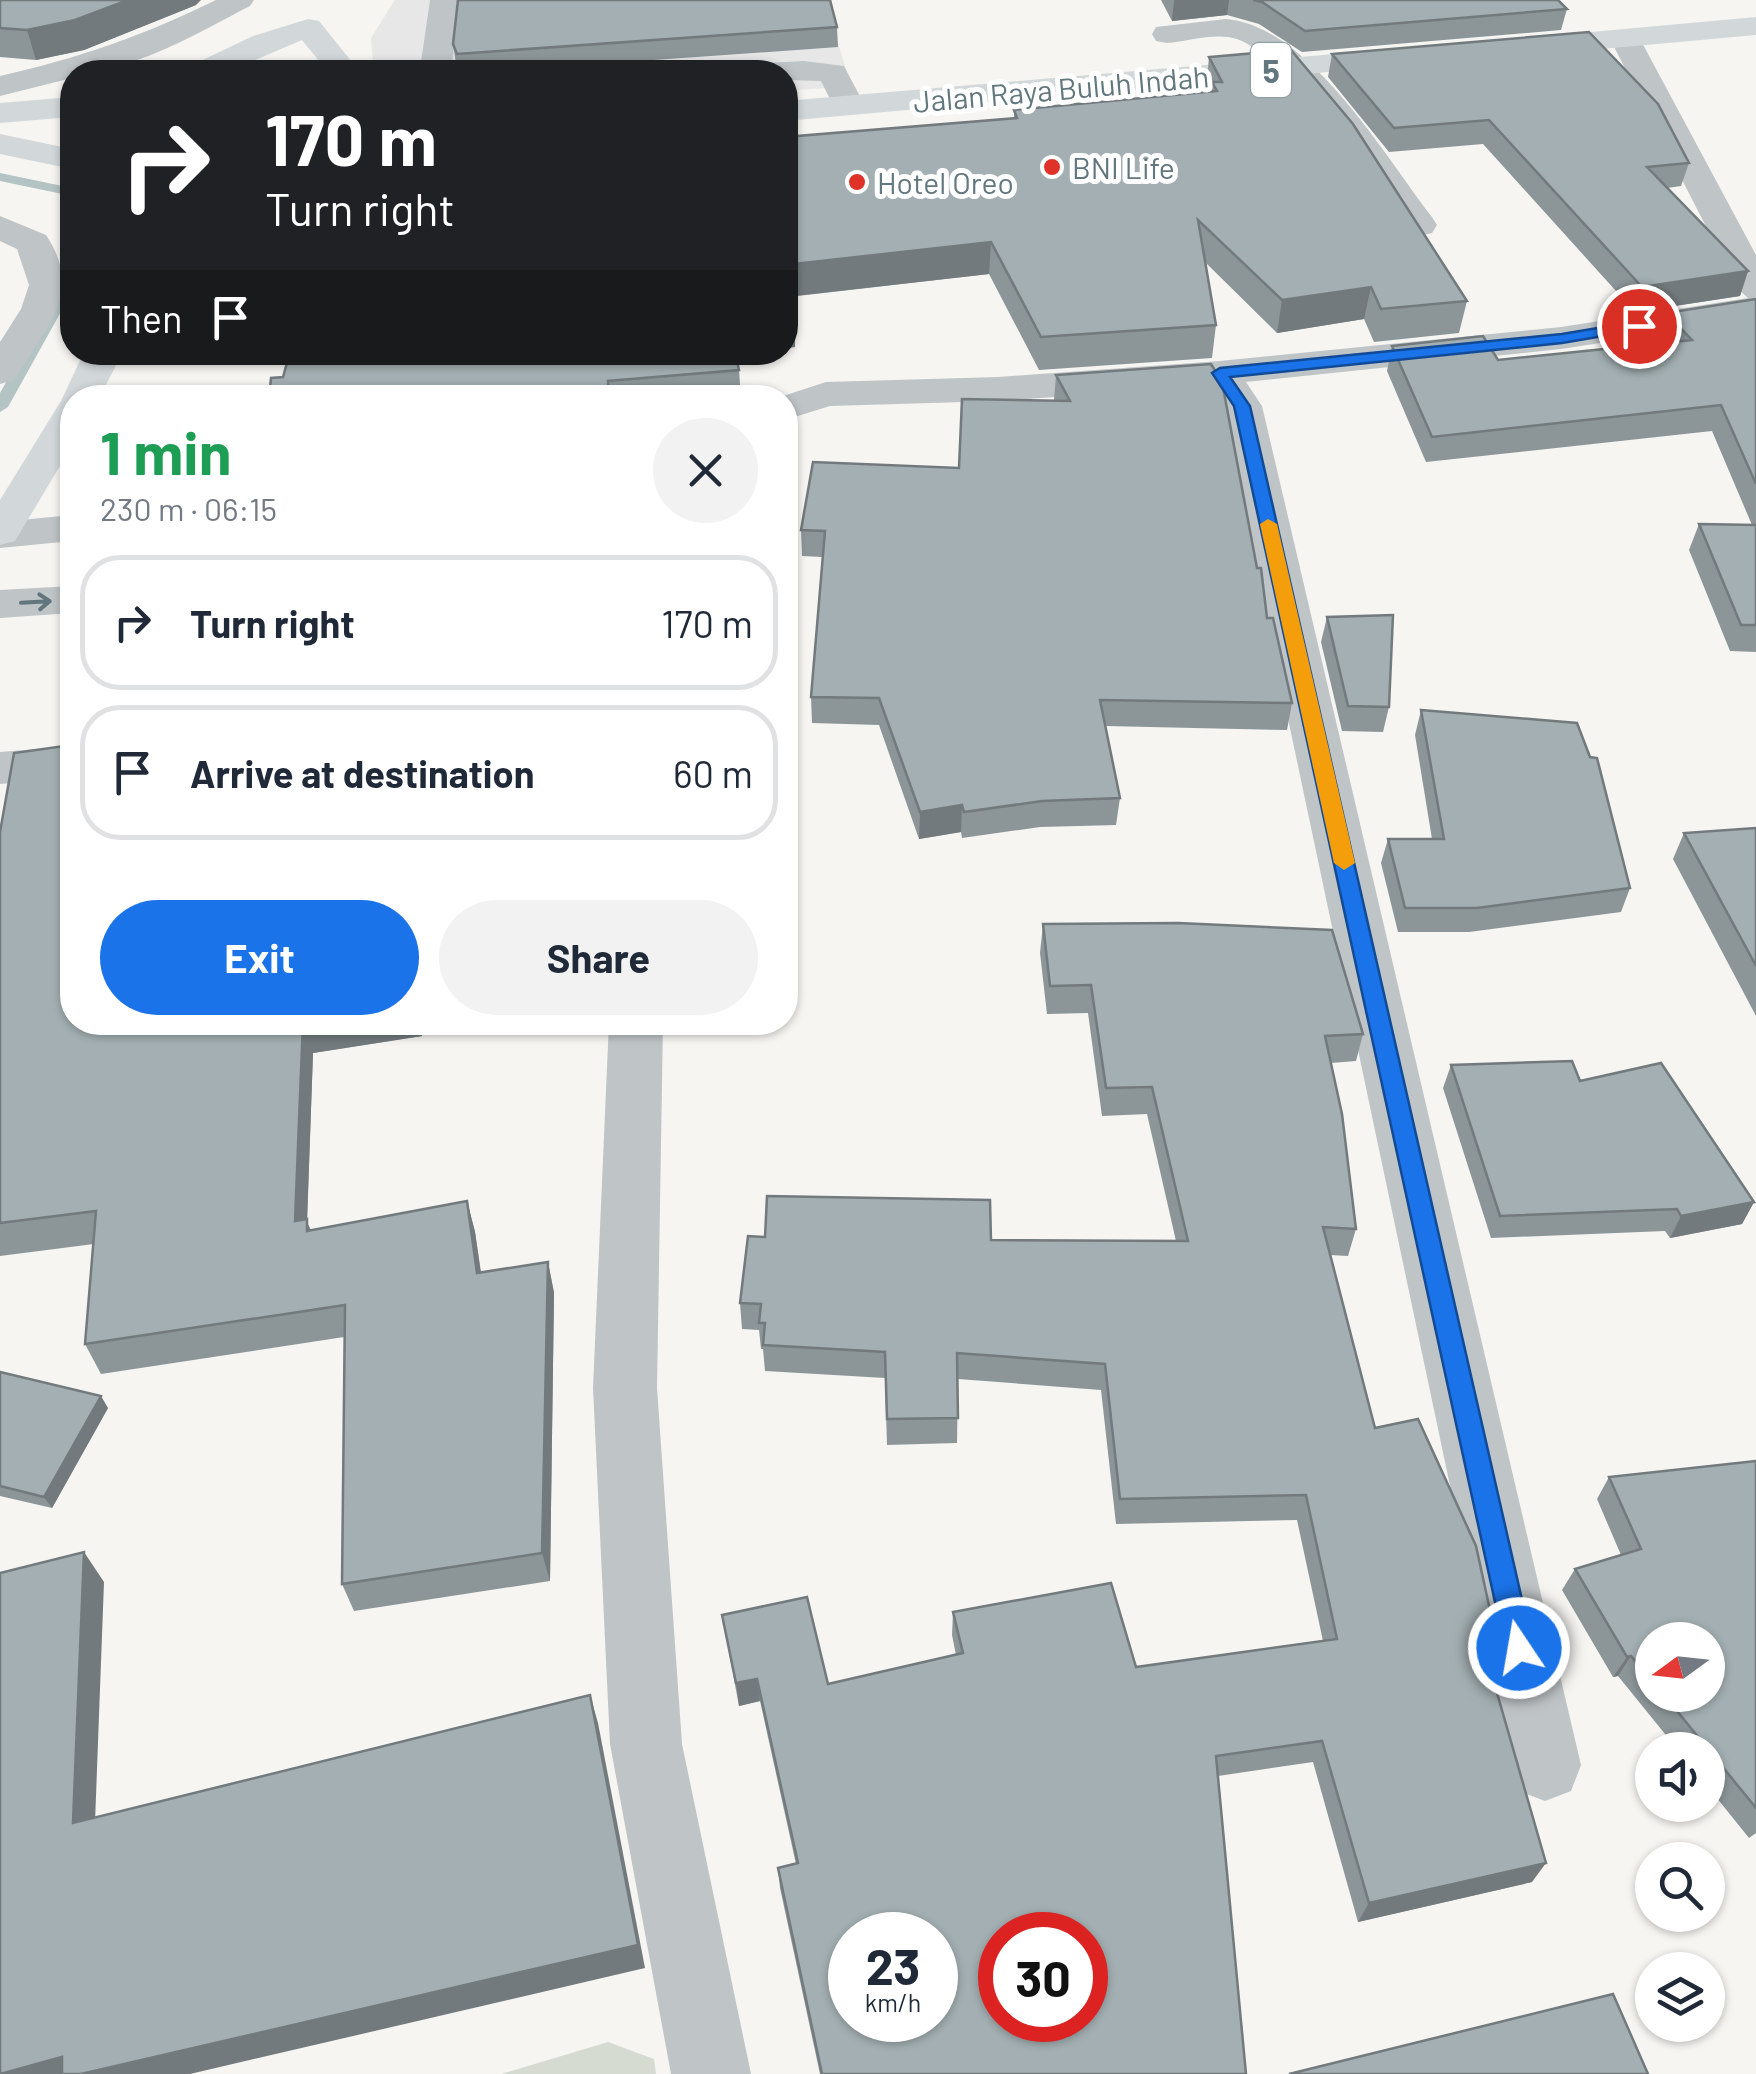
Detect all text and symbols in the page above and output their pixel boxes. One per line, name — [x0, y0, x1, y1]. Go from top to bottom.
road number: 5 — [1251, 43, 1291, 97]
street label: Jalan Raya Buluh Indah — [912, 57, 1210, 119]
text: 170 m — [265, 96, 437, 180]
icon: right — [100, 100, 230, 230]
place label: BNI Life — [1072, 149, 1175, 185]
marker: BNI Life — [1041, 156, 1063, 178]
place label: Hotel Oreo — [877, 164, 1014, 200]
marker: Hotel Oreo — [846, 171, 868, 193]
text: Turn right — [265, 181, 455, 235]
pin — [1597, 284, 1682, 369]
icon: arrive — [203, 290, 258, 345]
text: Then — [100, 295, 183, 341]
icon: arrive — [1612, 299, 1667, 354]
text: 1 min — [100, 415, 231, 487]
button: close — [653, 418, 758, 523]
text: 230 m · 06:15 — [100, 489, 277, 527]
one-way arrow — [20, 592, 52, 611]
icon: right — [105, 595, 160, 650]
text: Turn right — [190, 600, 355, 646]
text: 170 m — [661, 600, 753, 646]
icon: arrive — [105, 745, 160, 800]
text: Arrive at destination — [190, 750, 535, 796]
text: 60 m — [673, 750, 753, 796]
button: Exit — [100, 900, 419, 1015]
button: Share — [439, 900, 758, 1015]
position arrow — [1467, 1596, 1571, 1700]
north arrow — [1635, 1622, 1725, 1712]
map controls — [1635, 1622, 1725, 2042]
button: sound — [1635, 1732, 1725, 1822]
button: search — [1635, 1842, 1725, 1932]
speed limit sign: 30 — [978, 1912, 1108, 2042]
text: 23 — [866, 1935, 920, 1995]
button: layers — [1635, 1952, 1725, 2042]
text: km/h — [865, 1987, 921, 2017]

